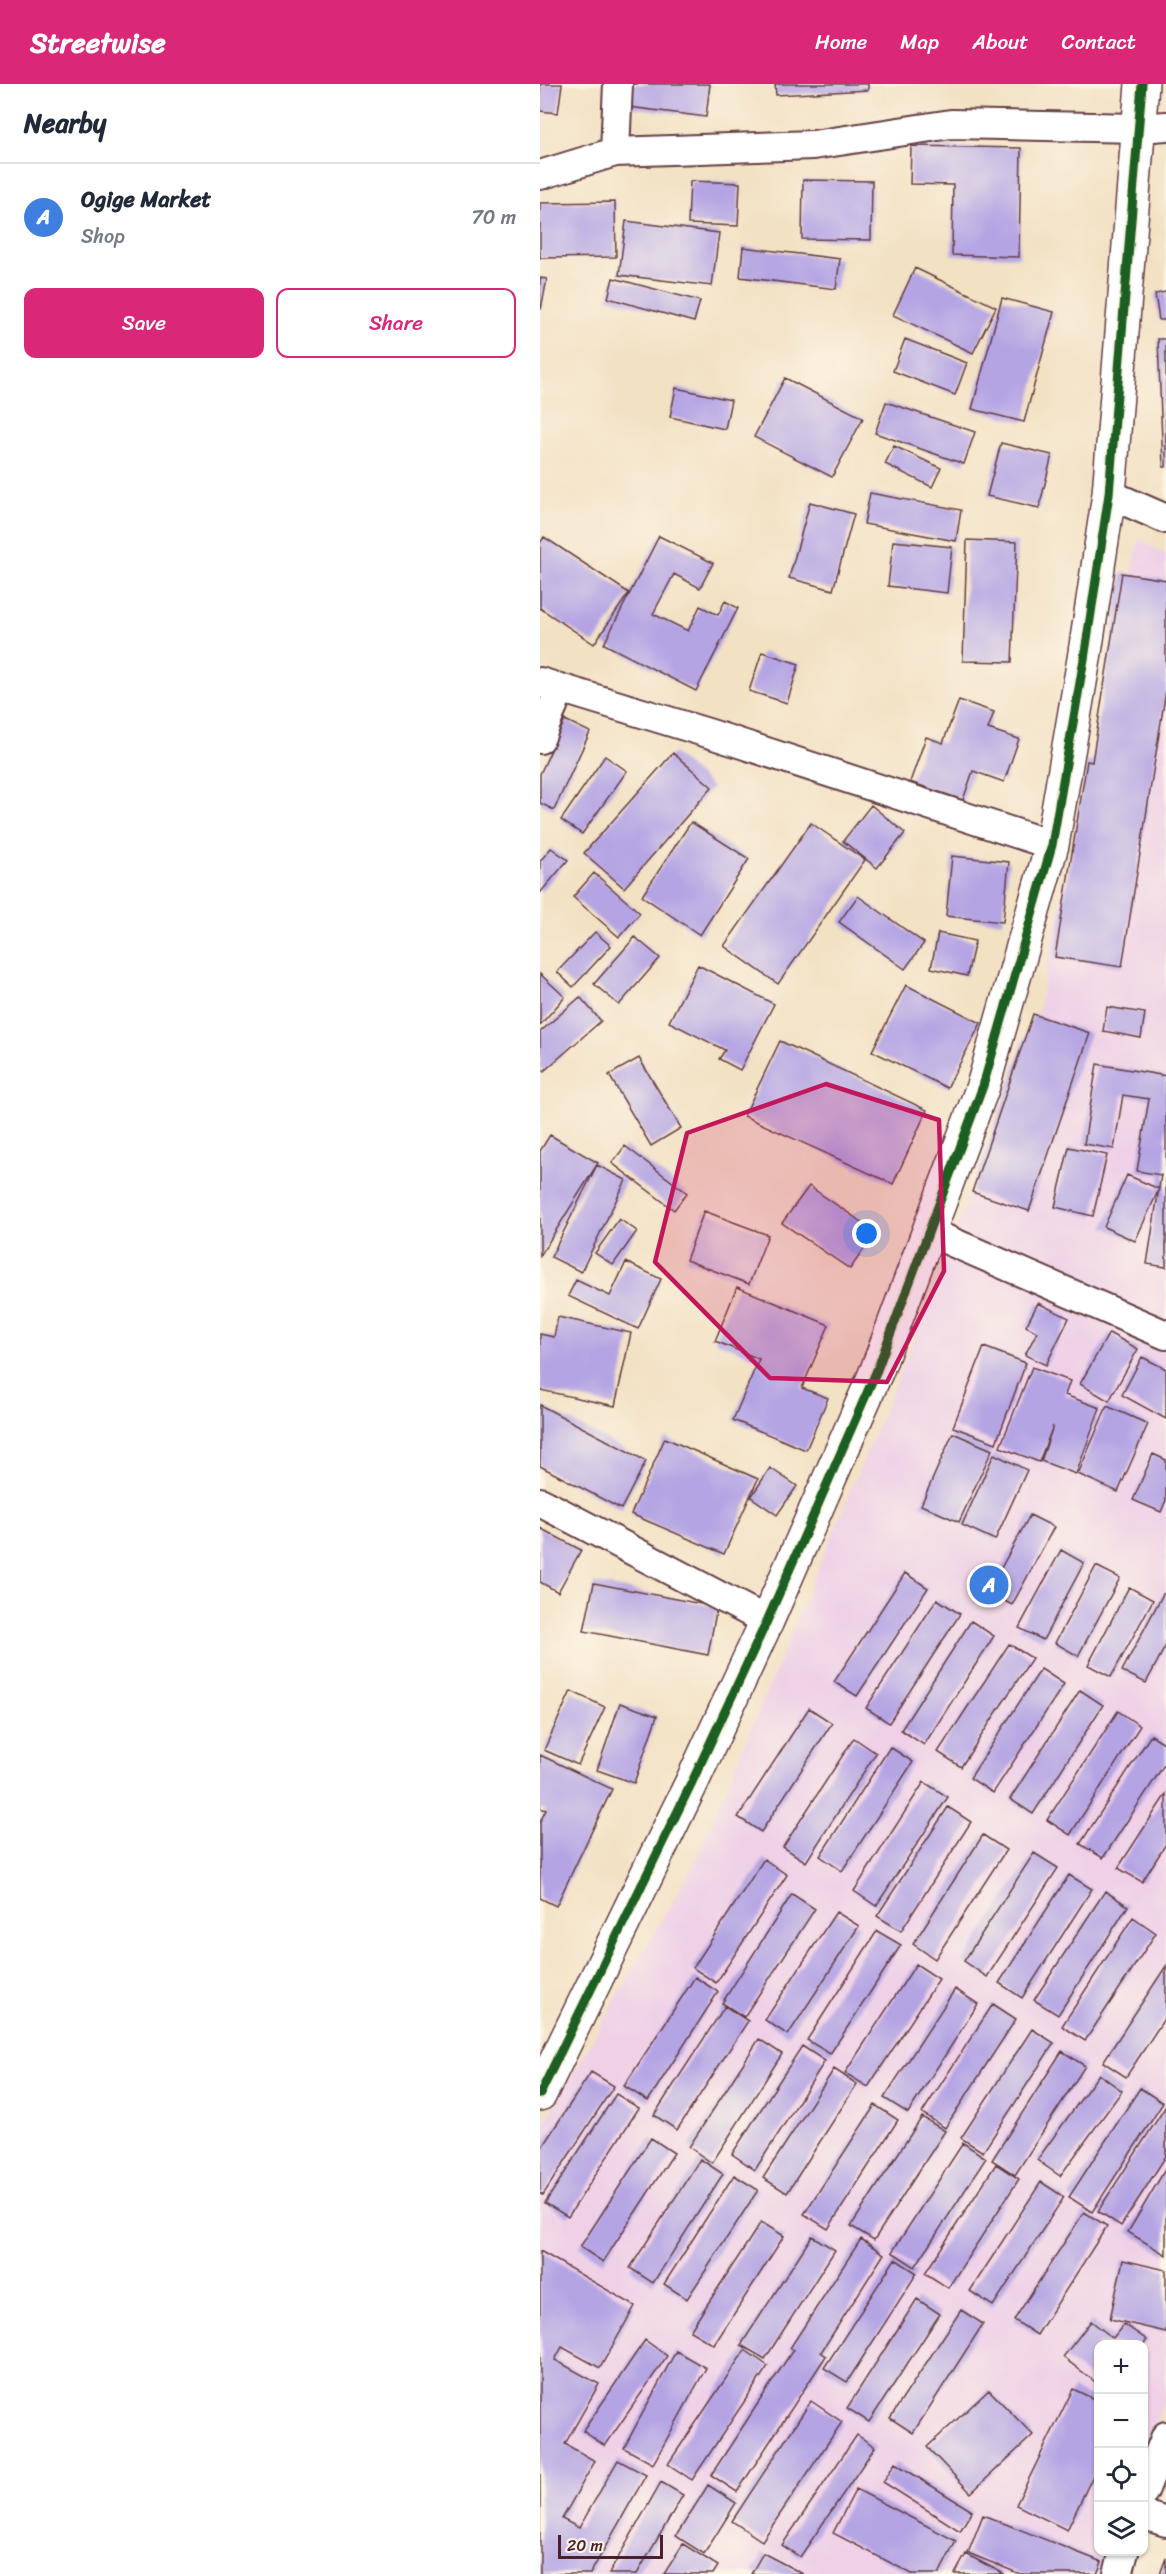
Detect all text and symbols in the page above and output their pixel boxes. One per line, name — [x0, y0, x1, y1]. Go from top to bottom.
text: Streetwise — [30, 18, 166, 67]
text: Home — [815, 23, 867, 61]
text: Map — [900, 23, 939, 61]
text: About — [972, 23, 1029, 61]
text: Contact — [1062, 23, 1136, 61]
text: Nearby — [24, 100, 106, 146]
text: Ogige Market — [81, 180, 211, 219]
text: A — [37, 200, 50, 235]
text: 70 m — [471, 200, 516, 235]
text: Shop — [81, 219, 125, 254]
button: Save — [24, 288, 264, 358]
button: Share — [276, 288, 516, 358]
your location — [852, 1219, 881, 1248]
pin: A — [970, 1562, 1008, 1608]
map controls — [1094, 2340, 1148, 2556]
button: + — [1094, 2340, 1148, 2394]
button: − — [1094, 2394, 1148, 2448]
button: locate — [1094, 2448, 1148, 2502]
button: layers — [1094, 2502, 1148, 2556]
text: 20 m — [567, 2531, 603, 2560]
scale bar — [558, 2532, 663, 2560]

